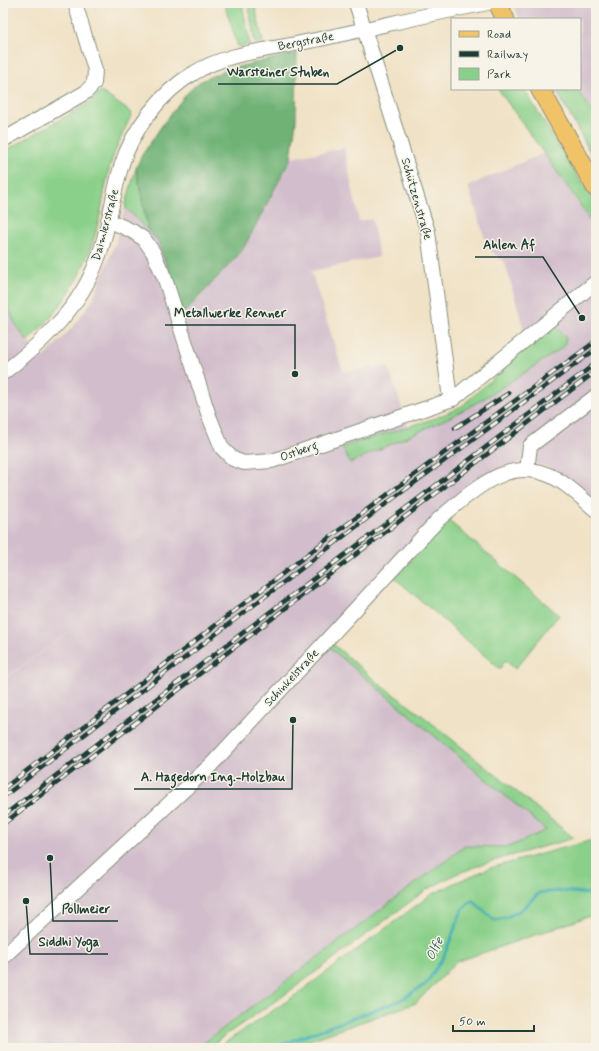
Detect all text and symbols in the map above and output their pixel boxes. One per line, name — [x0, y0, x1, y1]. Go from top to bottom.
legend — [451, 18, 581, 90]
text: Road — [487, 27, 511, 43]
street label: Bergstraße — [277, 29, 335, 55]
text: Railway — [487, 47, 529, 63]
callout: Warsteiner Stuben — [218, 59, 337, 84]
text: Warsteiner Stuben — [226, 64, 330, 81]
text: Park — [487, 67, 511, 83]
street label: Schützenstraße — [397, 156, 435, 242]
street label: Daimlerstraße — [89, 187, 123, 263]
callout: Ahlen Af — [475, 232, 543, 257]
text: Ahlen Af — [483, 237, 535, 254]
callout: Metallwerke Renner — [165, 300, 295, 325]
text: Metallwerke Renner — [174, 305, 287, 322]
street label: Ostberg — [278, 438, 321, 467]
street label: Schinkelstraße — [261, 646, 323, 710]
callout: A. Hagedorn Ing.-Holzbau — [134, 764, 292, 789]
text: A. Hagedorn Ing.-Holzbau — [141, 769, 285, 789]
callout: Pollmeier — [53, 896, 118, 921]
text: Pollmeier — [62, 901, 111, 918]
callout: Siddhi Yoga — [30, 929, 108, 954]
text: Siddhi Yoga — [39, 934, 100, 953]
water label: Olfe — [422, 934, 448, 963]
scale bar — [453, 1007, 534, 1033]
text: 50 m — [459, 1014, 486, 1030]

